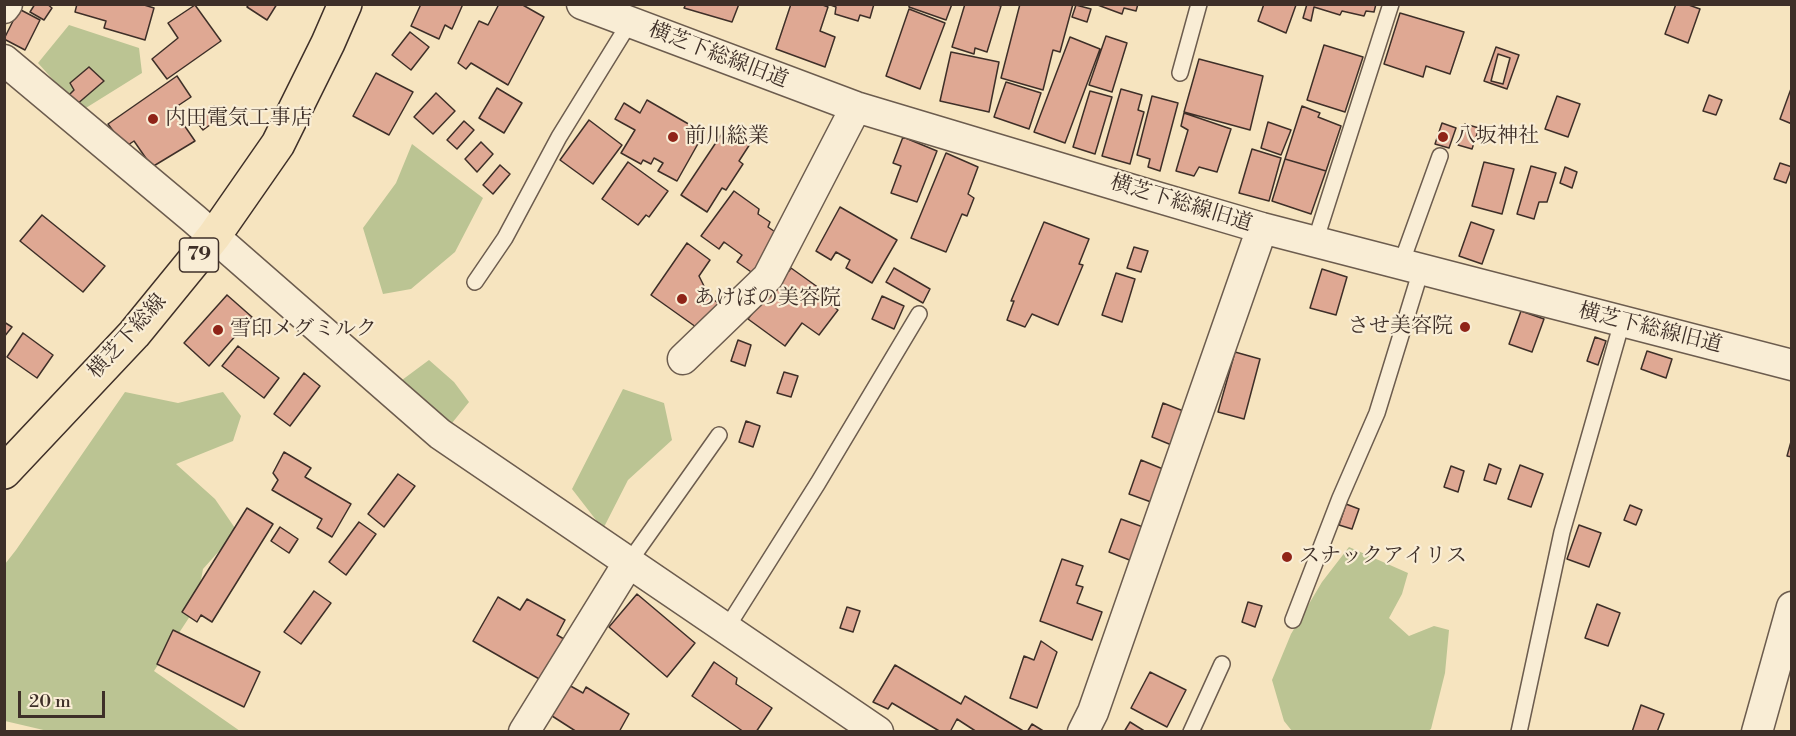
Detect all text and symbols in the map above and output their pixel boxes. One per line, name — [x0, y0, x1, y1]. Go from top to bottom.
street label: 横芝下総線旧道 — [645, 18, 791, 94]
place label: 内田電気工事店 — [165, 106, 312, 132]
marker: 内田電気工事店 — [146, 112, 160, 126]
place label: 前川総業 — [685, 124, 769, 150]
place label: 八坂神社 — [1455, 124, 1539, 150]
marker: 前川総業 — [666, 130, 680, 144]
marker: 八坂神社 — [1436, 130, 1450, 144]
street label: 横芝下総線旧道 — [1107, 170, 1255, 238]
road number: 79 — [180, 238, 218, 272]
place label: あけぼの美容院 — [694, 286, 841, 312]
street label: 横芝下総線 — [84, 290, 172, 384]
marker: あけぼの美容院 — [675, 292, 689, 306]
street label: 横芝下総線旧道 — [1576, 299, 1724, 359]
place label: させ美容院 — [1348, 314, 1453, 340]
place label: 雪印メグミルク — [230, 317, 377, 343]
marker: させ美容院 — [1458, 320, 1472, 334]
marker: 雪印メグミルク — [211, 323, 225, 337]
place label: スナックアイリス — [1299, 544, 1467, 570]
marker: スナックアイリス — [1280, 550, 1294, 564]
scale bar — [21, 679, 108, 717]
text: 20 m — [29, 690, 71, 713]

